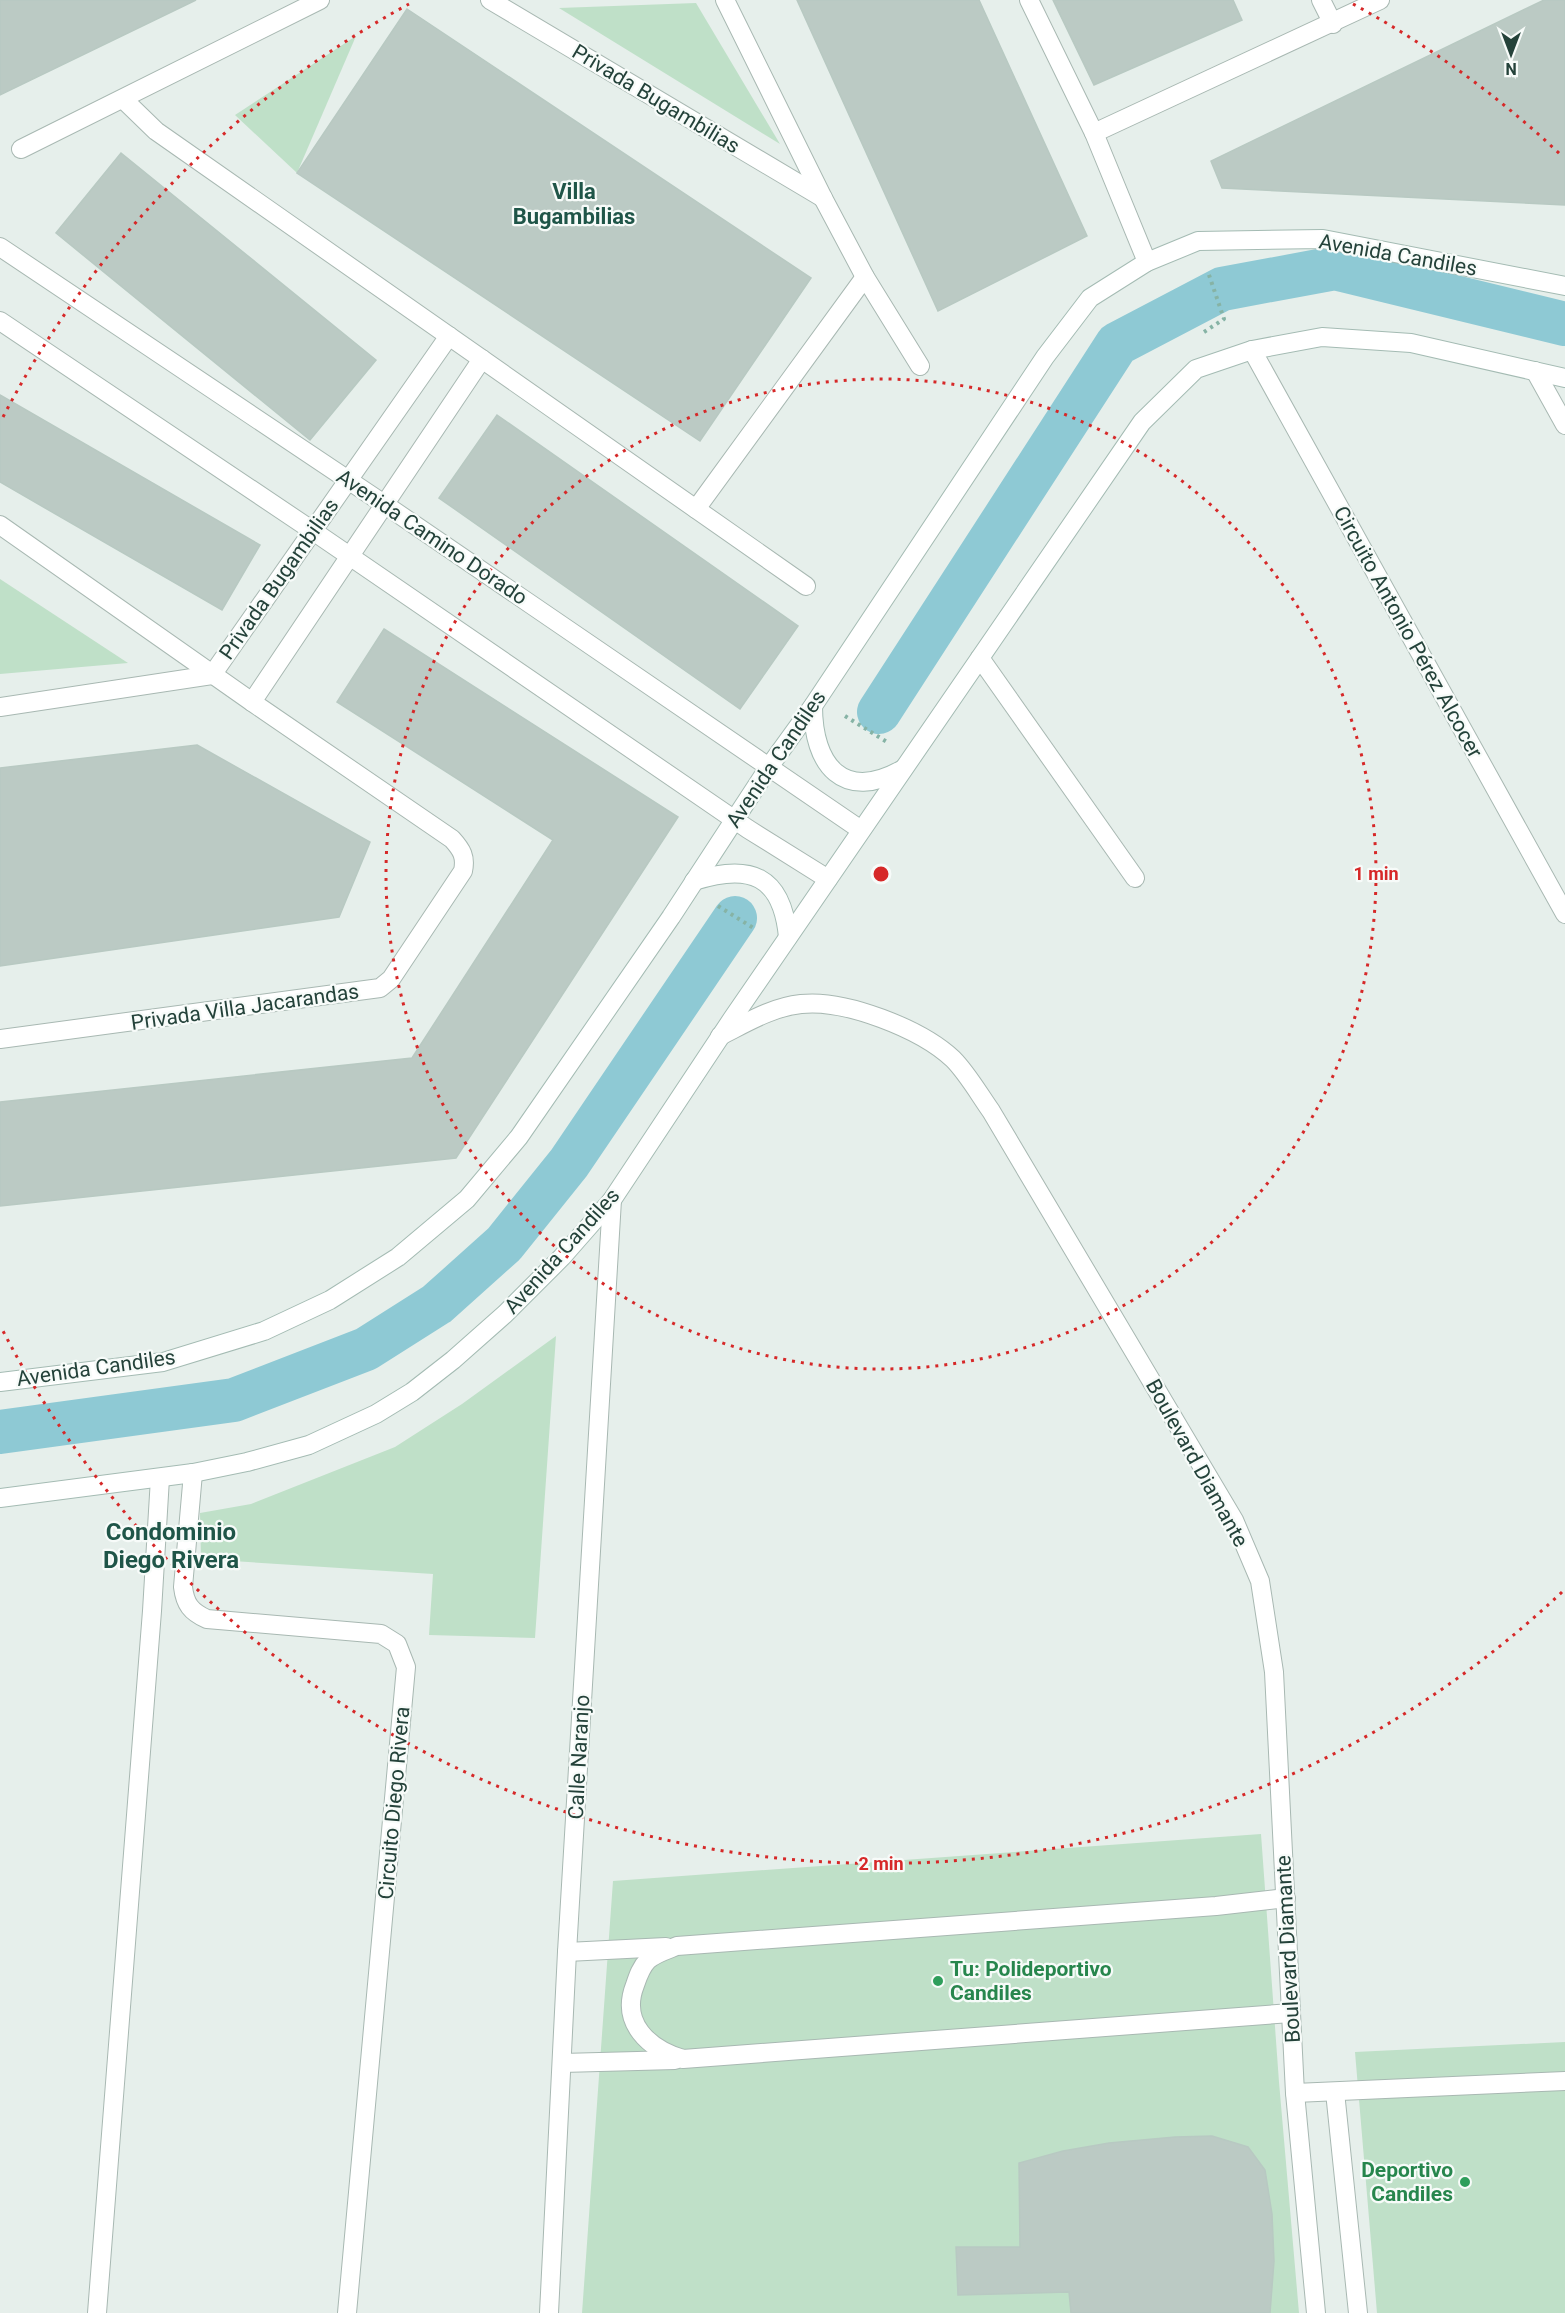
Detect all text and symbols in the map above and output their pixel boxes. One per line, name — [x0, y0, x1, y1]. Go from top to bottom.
north arrow — [1481, 24, 1541, 84]
street label: Privada Bugambilias — [568, 40, 744, 158]
text: N — [1505, 59, 1517, 78]
district label: Villa Bugambilias — [513, 179, 635, 229]
street label: Avenida Candiles — [1317, 229, 1479, 281]
street label: Avenida Camino Dorado — [332, 464, 532, 610]
street label: Privada Bugambilias — [214, 494, 344, 664]
street label: Circuito Antonio Pérez Alcocer — [1329, 502, 1487, 762]
street label: Avenida Candiles — [721, 686, 831, 832]
text: 1 min — [1353, 863, 1399, 884]
centre of rings — [871, 864, 891, 884]
street label: Privada Villa Jacarandas — [129, 979, 361, 1035]
street label: Avenida Candiles — [499, 1183, 625, 1319]
street label: Avenida Candiles — [15, 1345, 177, 1391]
street label: Boulevard Diamante — [1141, 1375, 1253, 1551]
district label: Condominio Diego Rivera — [103, 1518, 239, 1574]
street label: Calle Naranjo — [564, 1694, 594, 1820]
street label: Circuito Diego Rivera — [374, 1706, 414, 1900]
text: 2 min — [858, 1853, 904, 1874]
street label: Boulevard Diamante — [1271, 1855, 1305, 2043]
place label: Tu: Polideportivo Candiles — [950, 1957, 1112, 2005]
marker: Tu: Polideportivo Candiles — [931, 1974, 945, 1988]
place label: Deportivo Candiles — [1361, 2158, 1453, 2206]
marker: Deportivo Candiles — [1458, 2175, 1472, 2189]

